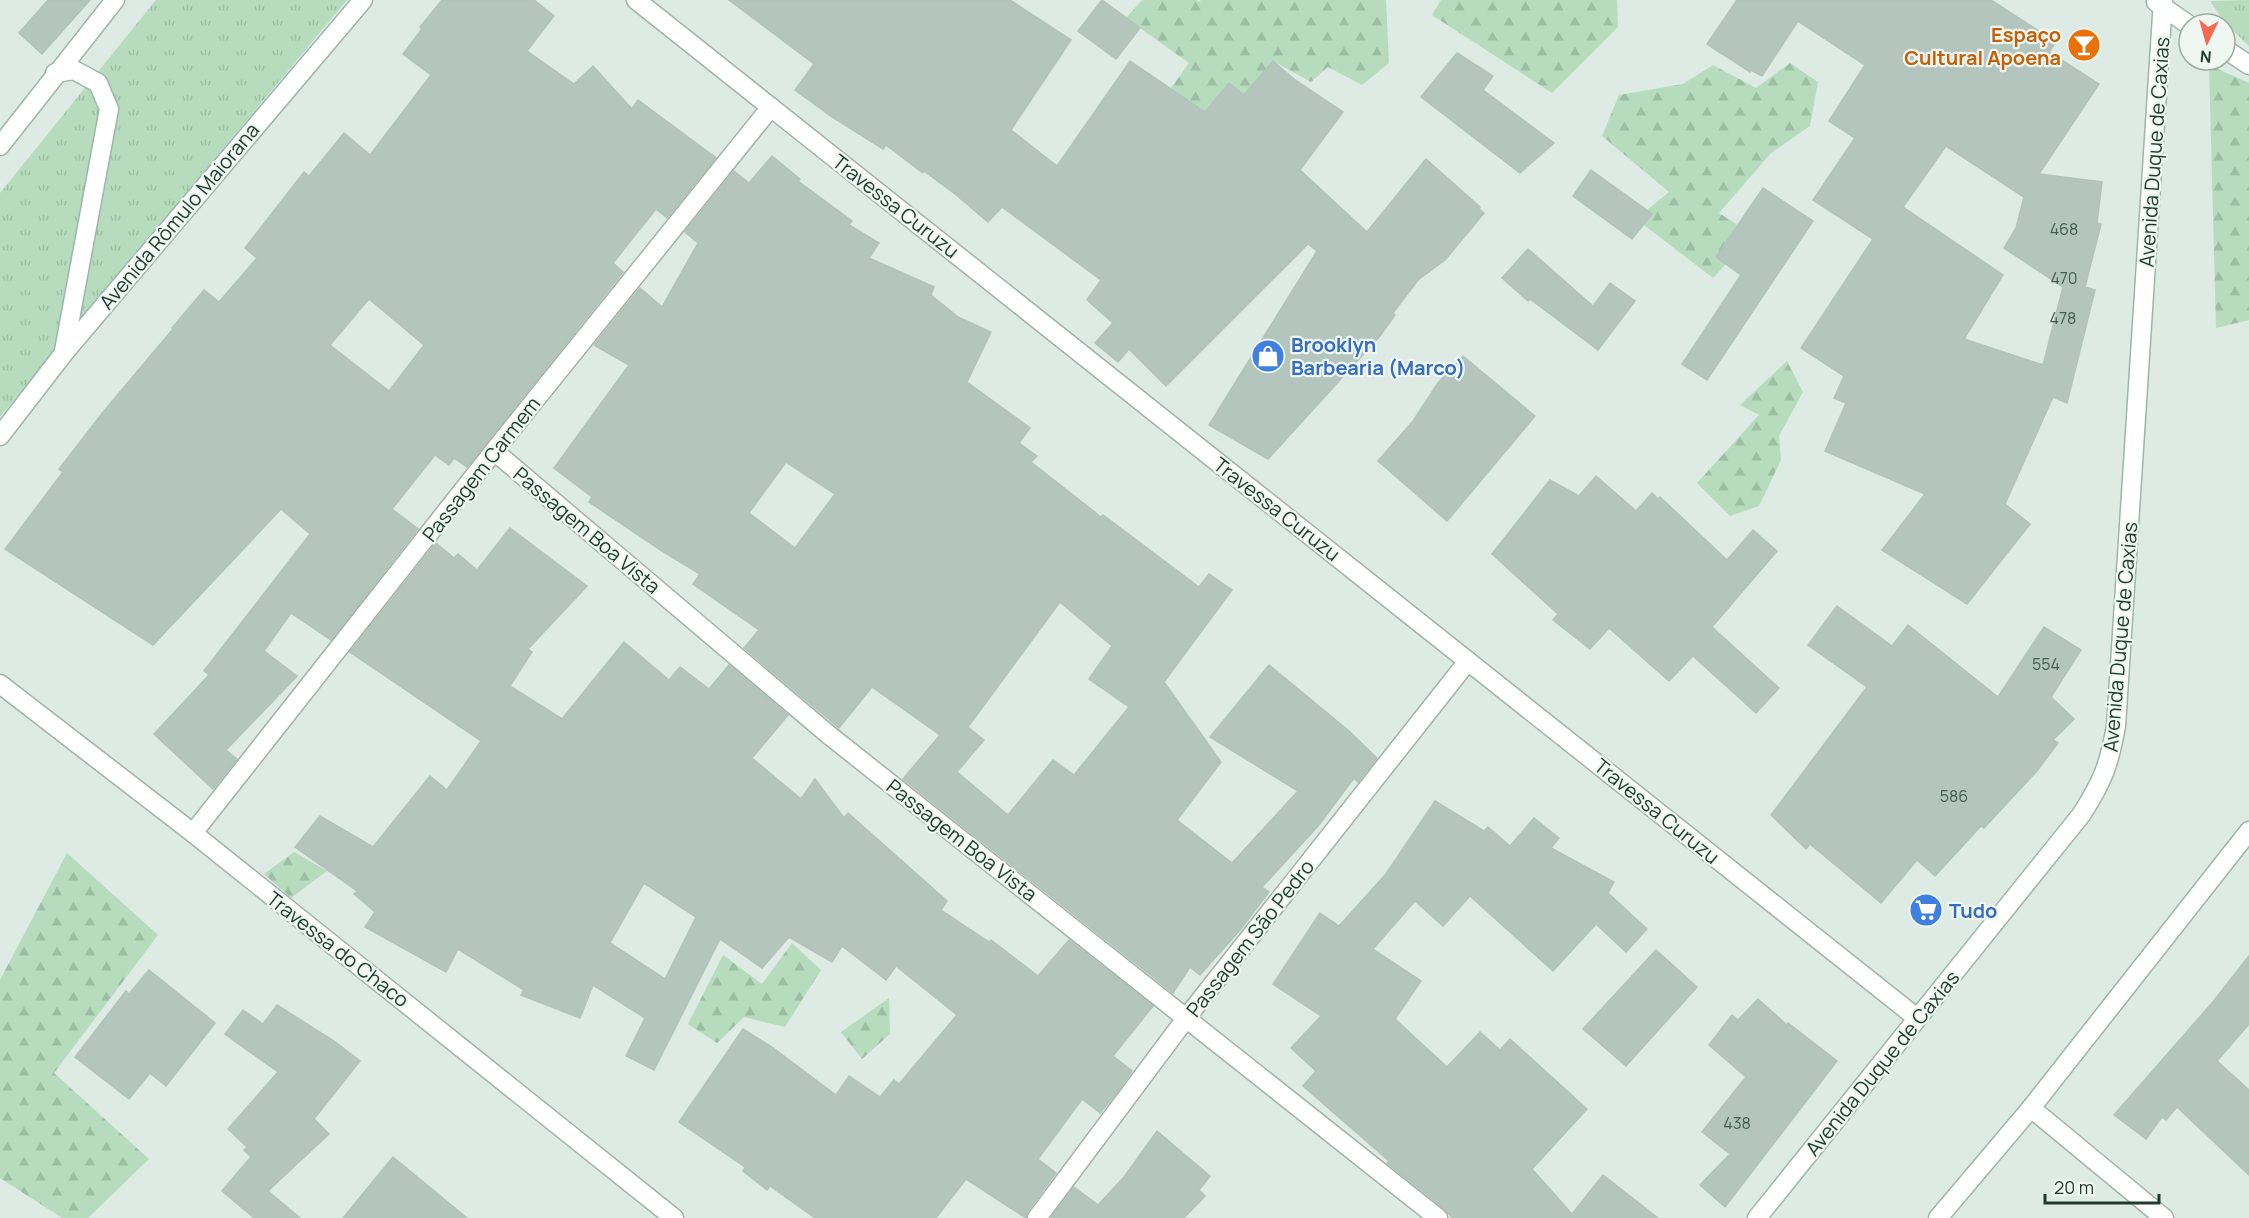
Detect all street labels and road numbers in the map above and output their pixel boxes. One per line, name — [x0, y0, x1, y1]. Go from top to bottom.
street label: Avenida Duque de Caxias — [2132, 36, 2176, 268]
street label: Avenida Rômulo Maiorana — [93, 117, 265, 315]
street label: Travessa Curuzu — [827, 148, 965, 264]
street label: Passagem Carmem — [416, 391, 546, 547]
street label: Travessa Curuzu — [1208, 451, 1346, 567]
street label: Passagem Boa Vista — [508, 460, 666, 600]
street label: Avenida Duque de Caxias — [2096, 521, 2144, 753]
street label: Travessa Curuzu — [1589, 752, 1725, 870]
street label: Passagem Boa Vista — [881, 773, 1043, 907]
street label: Passagem São Pedro — [1180, 854, 1320, 1022]
street label: Travessa do Chaco — [261, 885, 415, 1013]
street label: Avenida Duque de Caxias — [1799, 965, 1965, 1161]

